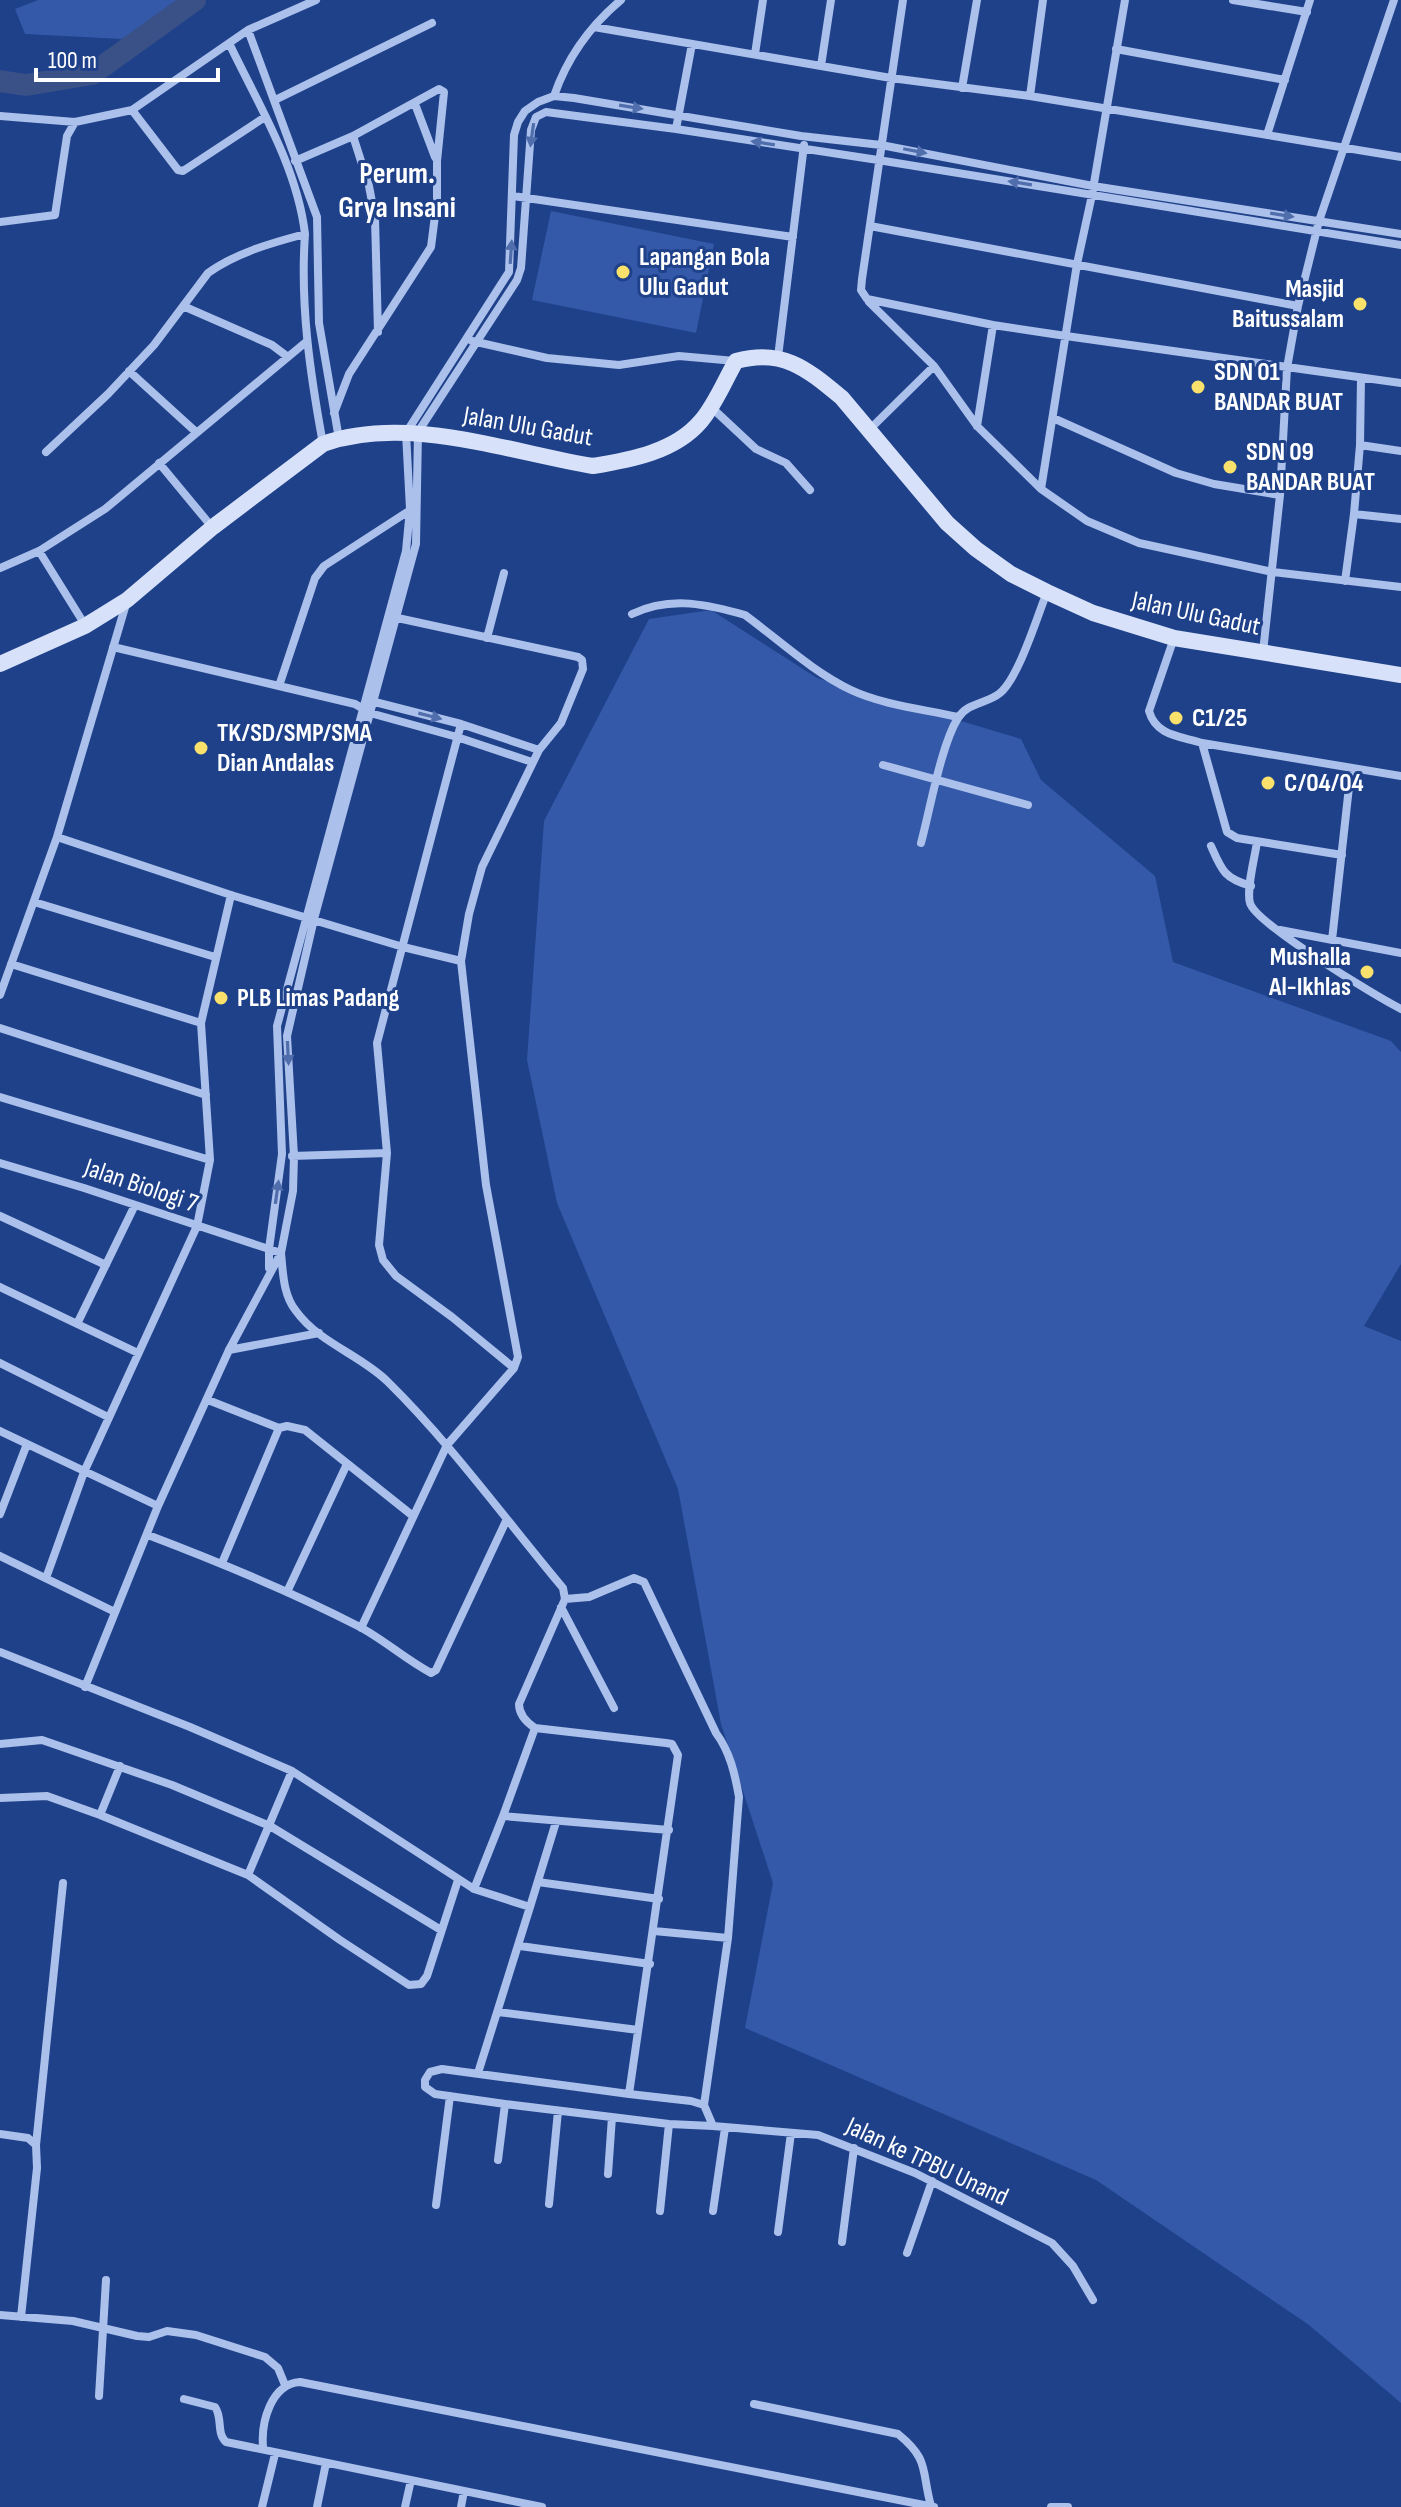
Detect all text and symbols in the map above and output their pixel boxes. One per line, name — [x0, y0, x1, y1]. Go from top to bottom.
scale bar — [36, 32, 218, 82]
text: 100 m — [48, 46, 97, 75]
one-way arrow — [619, 102, 644, 114]
one-way arrow — [525, 123, 538, 148]
one-way arrow — [750, 136, 775, 149]
one-way arrow — [903, 146, 928, 158]
district label: Perum. Grya Insani — [338, 156, 456, 226]
one-way arrow — [1007, 176, 1032, 189]
one-way arrow — [1270, 209, 1295, 222]
one-way arrow — [505, 240, 518, 265]
place label: Lapangan Bola Ulu Gadut — [639, 242, 770, 303]
marker: Lapangan Bola Ulu Gadut — [614, 263, 632, 281]
place label: Masjid Baitussalam — [1232, 274, 1344, 335]
marker: Masjid Baitussalam — [1351, 295, 1369, 313]
place label: SDN 01 BANDAR BUAT — [1214, 357, 1343, 418]
marker: SDN 01 BANDAR BUAT — [1189, 378, 1207, 396]
street label: Jalan Ulu Gadut — [460, 400, 595, 454]
place label: SDN 09 BANDAR BUAT — [1246, 437, 1375, 498]
marker: SDN 09 BANDAR BUAT — [1221, 458, 1239, 476]
street label: Jalan Ulu Gadut — [1128, 585, 1263, 643]
place label: C1/25 — [1192, 703, 1247, 734]
marker: C1/25 — [1167, 709, 1185, 727]
one-way arrow — [418, 710, 443, 722]
place label: TK/SD/SMP/SMA Dian Andalas — [217, 718, 372, 779]
marker: TK/SD/SMP/SMA Dian Andalas — [192, 739, 210, 757]
place label: C/04/04 — [1284, 768, 1364, 799]
marker: C/04/04 — [1259, 774, 1277, 792]
place label: Mushalla Al-Ikhlas — [1268, 942, 1351, 1003]
marker: Mushalla Al-Ikhlas — [1358, 963, 1376, 981]
place label: PLB Limas Padang — [237, 983, 399, 1014]
marker: PLB Limas Padang — [212, 989, 230, 1007]
one-way arrow — [282, 1041, 295, 1066]
street label: Jalan Biologi 7 — [79, 1152, 202, 1220]
one-way arrow — [271, 1179, 284, 1204]
street label: Jalan ke TPBU Unand — [840, 2110, 1013, 2213]

